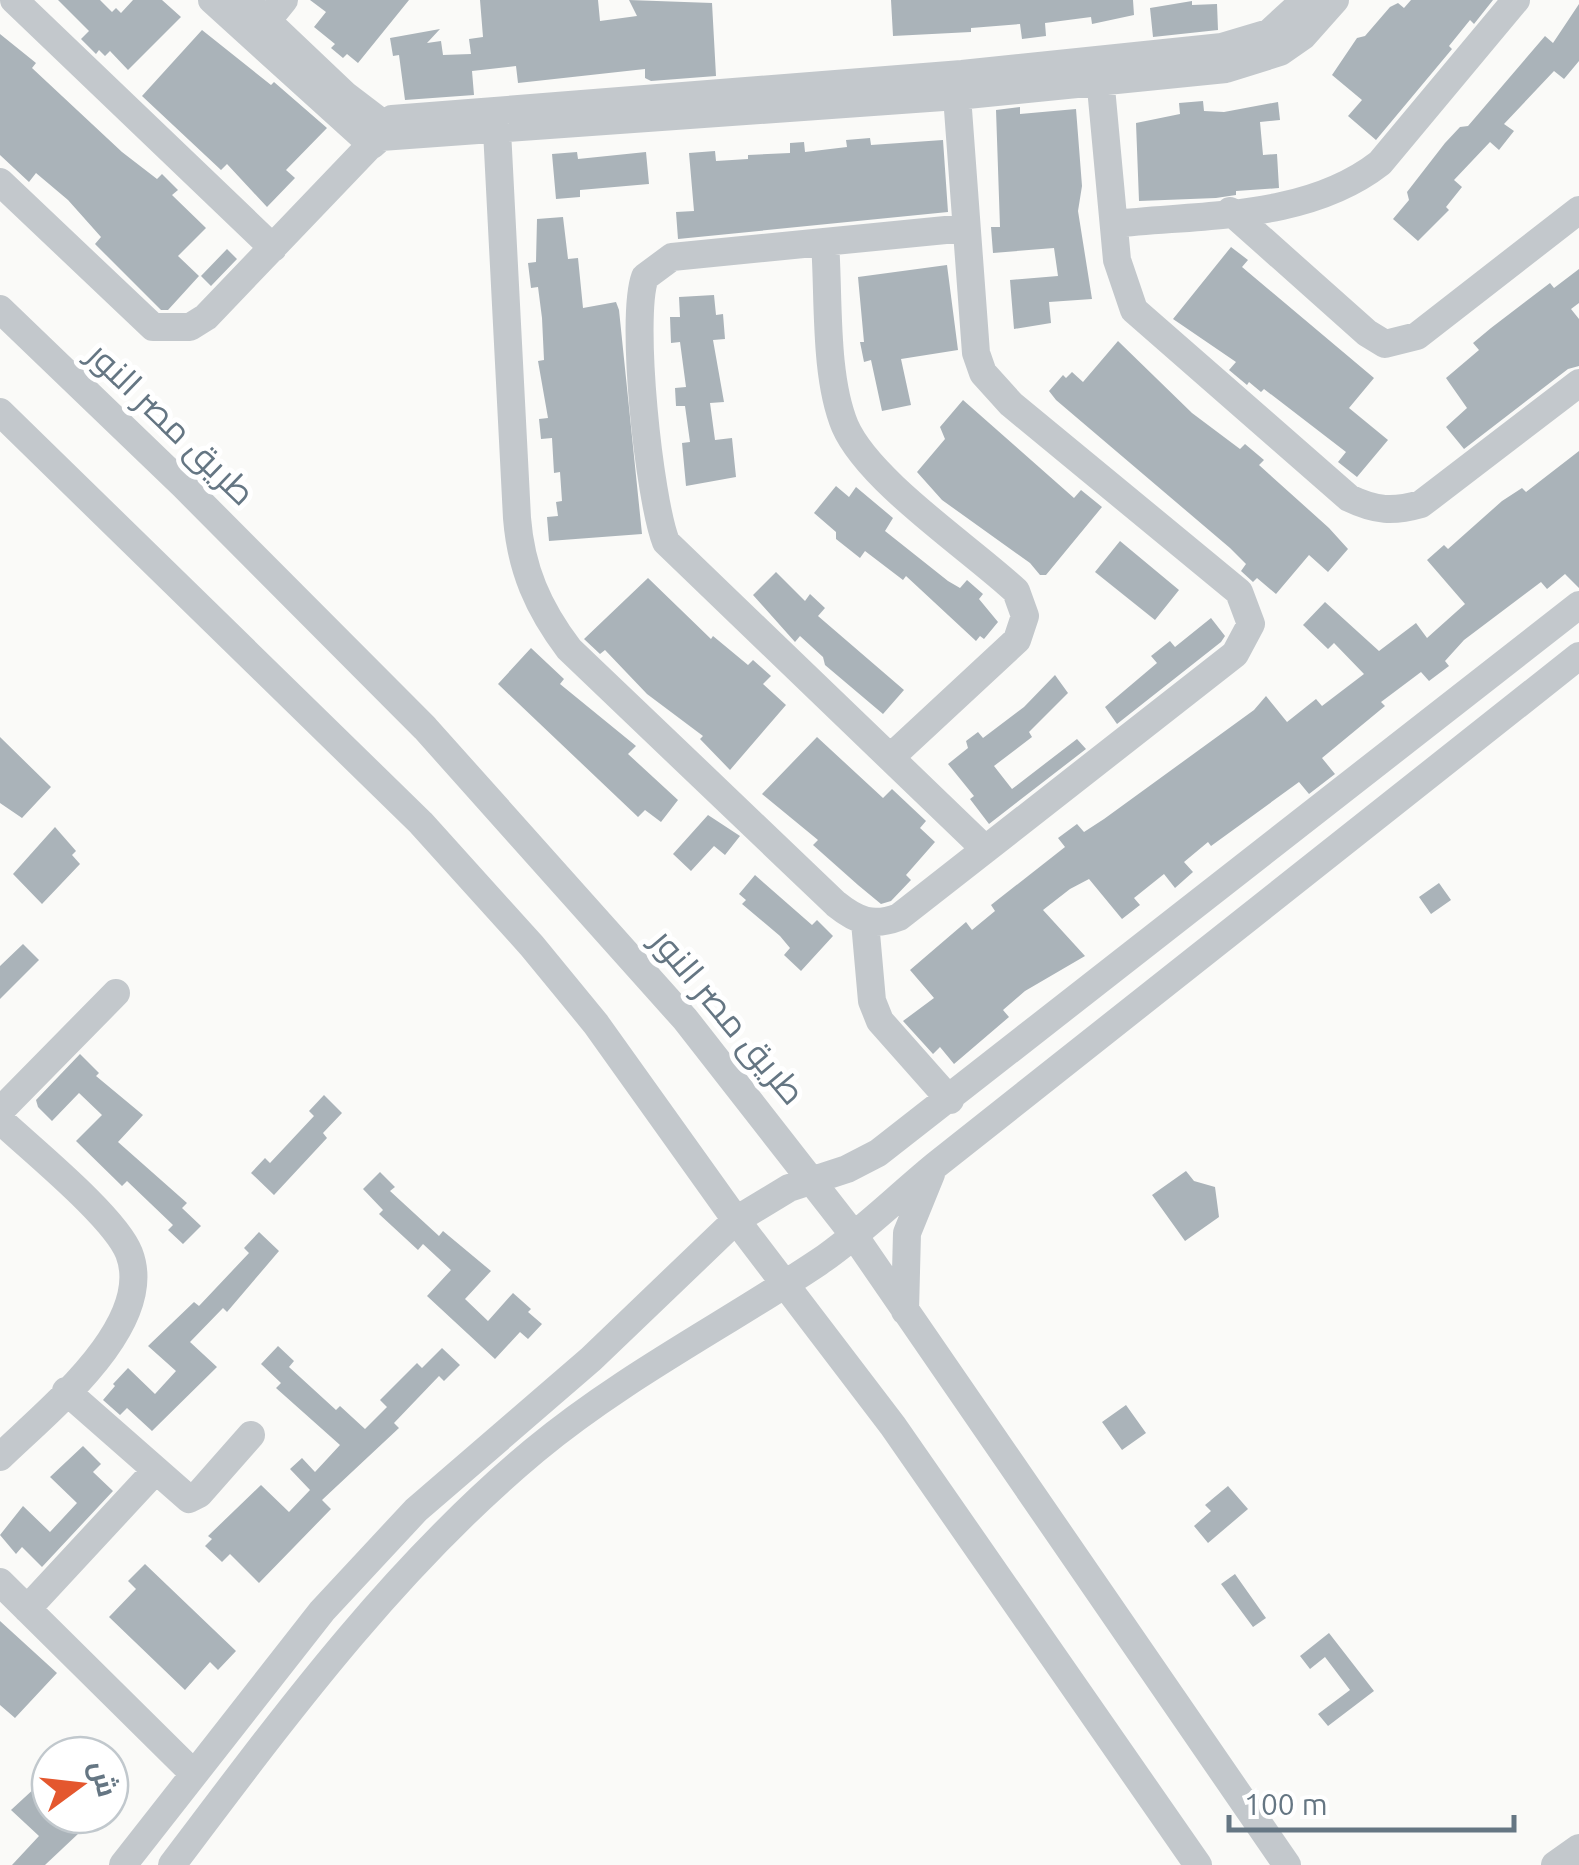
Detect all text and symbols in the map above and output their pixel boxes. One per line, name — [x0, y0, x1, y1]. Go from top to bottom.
street label: طريق مصر النور — [77, 332, 264, 515]
street label: طريق مصر النور — [641, 919, 814, 1114]
north arrow — [30, 1735, 130, 1835]
text: ش — [83, 1757, 124, 1800]
scale bar — [1229, 1770, 1514, 1832]
text: 100 m — [1244, 1787, 1328, 1821]

